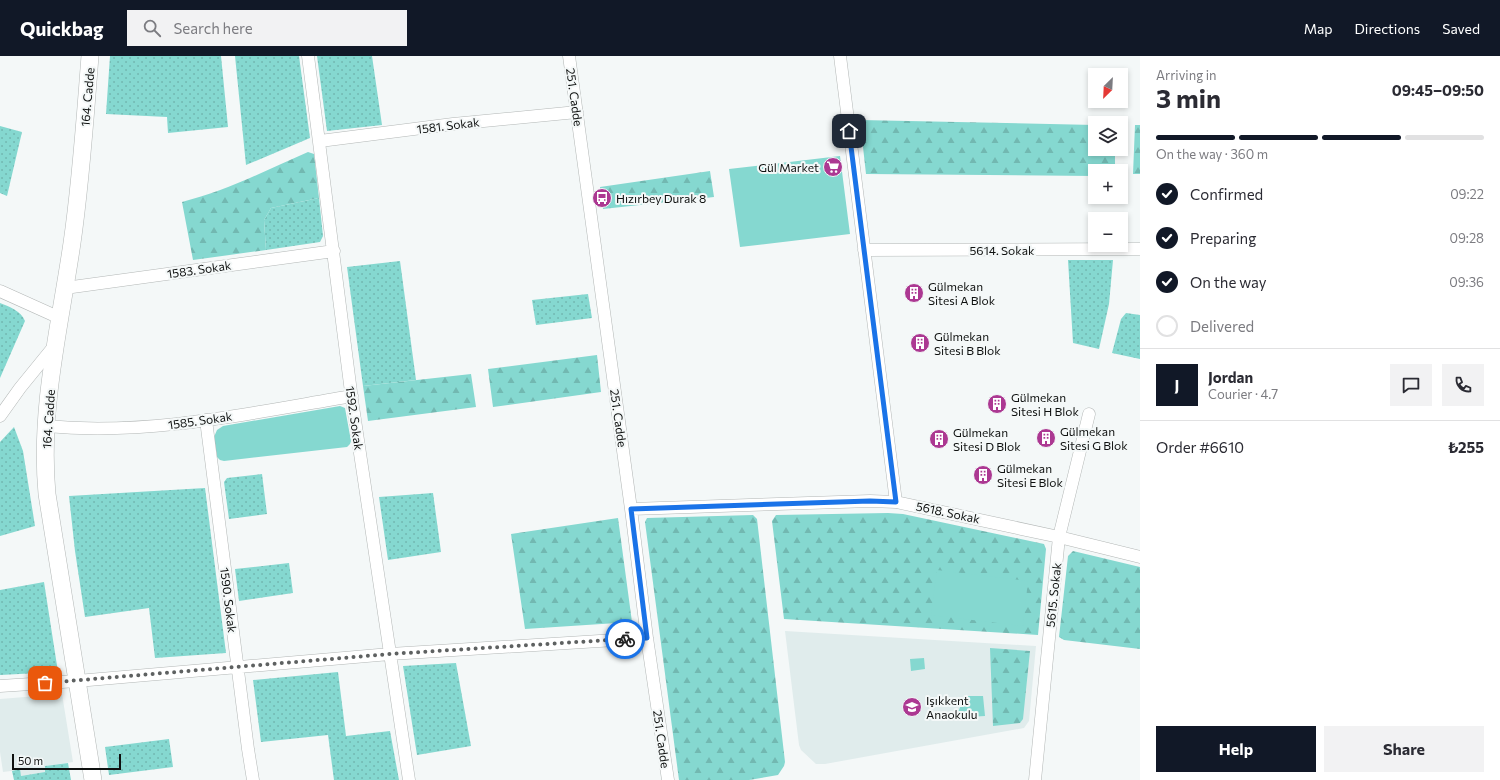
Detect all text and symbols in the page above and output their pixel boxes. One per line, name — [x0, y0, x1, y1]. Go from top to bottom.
search box — [127, 10, 407, 46]
text: Quickbag — [20, 17, 103, 40]
icon: search — [141, 17, 163, 39]
text: Search here — [173, 19, 253, 37]
text: Map — [1304, 20, 1333, 37]
text: Directions — [1355, 20, 1420, 37]
text: Saved — [1442, 20, 1480, 37]
street label: 164. Cadde — [77, 67, 97, 127]
street label: 251. Cadde — [564, 67, 586, 127]
text: Arriving in — [1156, 67, 1216, 83]
north arrow — [1088, 68, 1128, 108]
map controls — [1088, 68, 1128, 252]
text: 09:45–09:50 — [1392, 81, 1484, 99]
text: 3 min — [1156, 82, 1221, 113]
street label: 1581. Sokak — [416, 114, 481, 136]
pin — [832, 114, 866, 148]
button: layers — [1088, 116, 1128, 156]
icon: home — [838, 120, 860, 142]
text: On the way · 360 m — [1156, 146, 1268, 162]
supermarket icon: Gül Market — [822, 156, 844, 178]
place label: Gül Market — [758, 160, 819, 174]
button: + — [1088, 164, 1128, 204]
icon: check — [1156, 183, 1178, 205]
text: Confirmed — [1190, 185, 1263, 203]
text: 09:22 — [1450, 186, 1484, 202]
bus stop icon: Hızırbey Durak 8 — [591, 187, 613, 209]
place label: Hızırbey Durak 8 — [616, 191, 706, 205]
button: − — [1088, 212, 1128, 252]
icon: check — [1156, 227, 1178, 249]
text: Preparing — [1190, 229, 1256, 247]
text: 09:28 — [1449, 230, 1484, 246]
street label: 5614. Sokak — [969, 243, 1035, 257]
street label: 1583. Sokak — [166, 258, 232, 280]
icon: check — [1156, 271, 1178, 293]
text: On the way — [1190, 273, 1267, 291]
text: 09:36 — [1449, 274, 1484, 290]
place label: Gülmekan Sitesi A Blok — [928, 279, 996, 307]
building icon: Gülmekan Sitesi A Blok — [903, 282, 925, 304]
text: Delivered — [1190, 317, 1254, 335]
place label: Gülmekan Sitesi B Blok — [934, 329, 1001, 357]
building icon: Gülmekan Sitesi B Blok — [909, 332, 931, 354]
button: chat — [1390, 364, 1432, 406]
button: phone — [1442, 364, 1484, 406]
text: Jordan — [1208, 368, 1253, 386]
text: J — [1175, 376, 1179, 394]
street label: 1592. Sokak — [344, 385, 366, 451]
text: Courier · 4.7 — [1208, 386, 1278, 402]
street label: 251. Cadde — [608, 388, 630, 448]
street label: 164. Cadde — [39, 389, 57, 449]
place label: Gülmekan Sitesi H Blok — [1011, 390, 1079, 418]
building icon: Gülmekan Sitesi H Blok — [986, 393, 1008, 415]
street label: 1585. Sokak — [167, 409, 233, 431]
place label: Gülmekan Sitesi G Blok — [1060, 424, 1128, 452]
place label: Gülmekan Sitesi D Blok — [953, 425, 1021, 453]
building icon: Gülmekan Sitesi G Blok — [1035, 427, 1057, 449]
building icon: Gülmekan Sitesi D Blok — [928, 428, 950, 450]
text: Order #6610 — [1156, 438, 1244, 456]
text: ₺255 — [1448, 438, 1484, 456]
place label: Gülmekan Sitesi E Blok — [997, 461, 1064, 489]
building icon: Gülmekan Sitesi E Blok — [972, 464, 994, 486]
street label: 5618. Sokak — [915, 498, 982, 526]
street label: 5615. Sokak — [1043, 562, 1063, 628]
street label: 1590. Sokak — [218, 567, 240, 634]
courier — [605, 619, 645, 659]
icon: bike — [614, 628, 636, 650]
pin — [28, 666, 62, 700]
icon: bag — [34, 672, 56, 694]
place label: Işıkkent Anaokulu — [926, 693, 978, 721]
school or university icon: Işıkkent Anaokulu — [901, 696, 923, 718]
street label: 251. Cadde — [651, 709, 673, 769]
button: Help — [1156, 726, 1316, 772]
button: Share — [1324, 726, 1484, 772]
scale bar — [12, 752, 121, 771]
text: 50 m — [18, 754, 43, 767]

